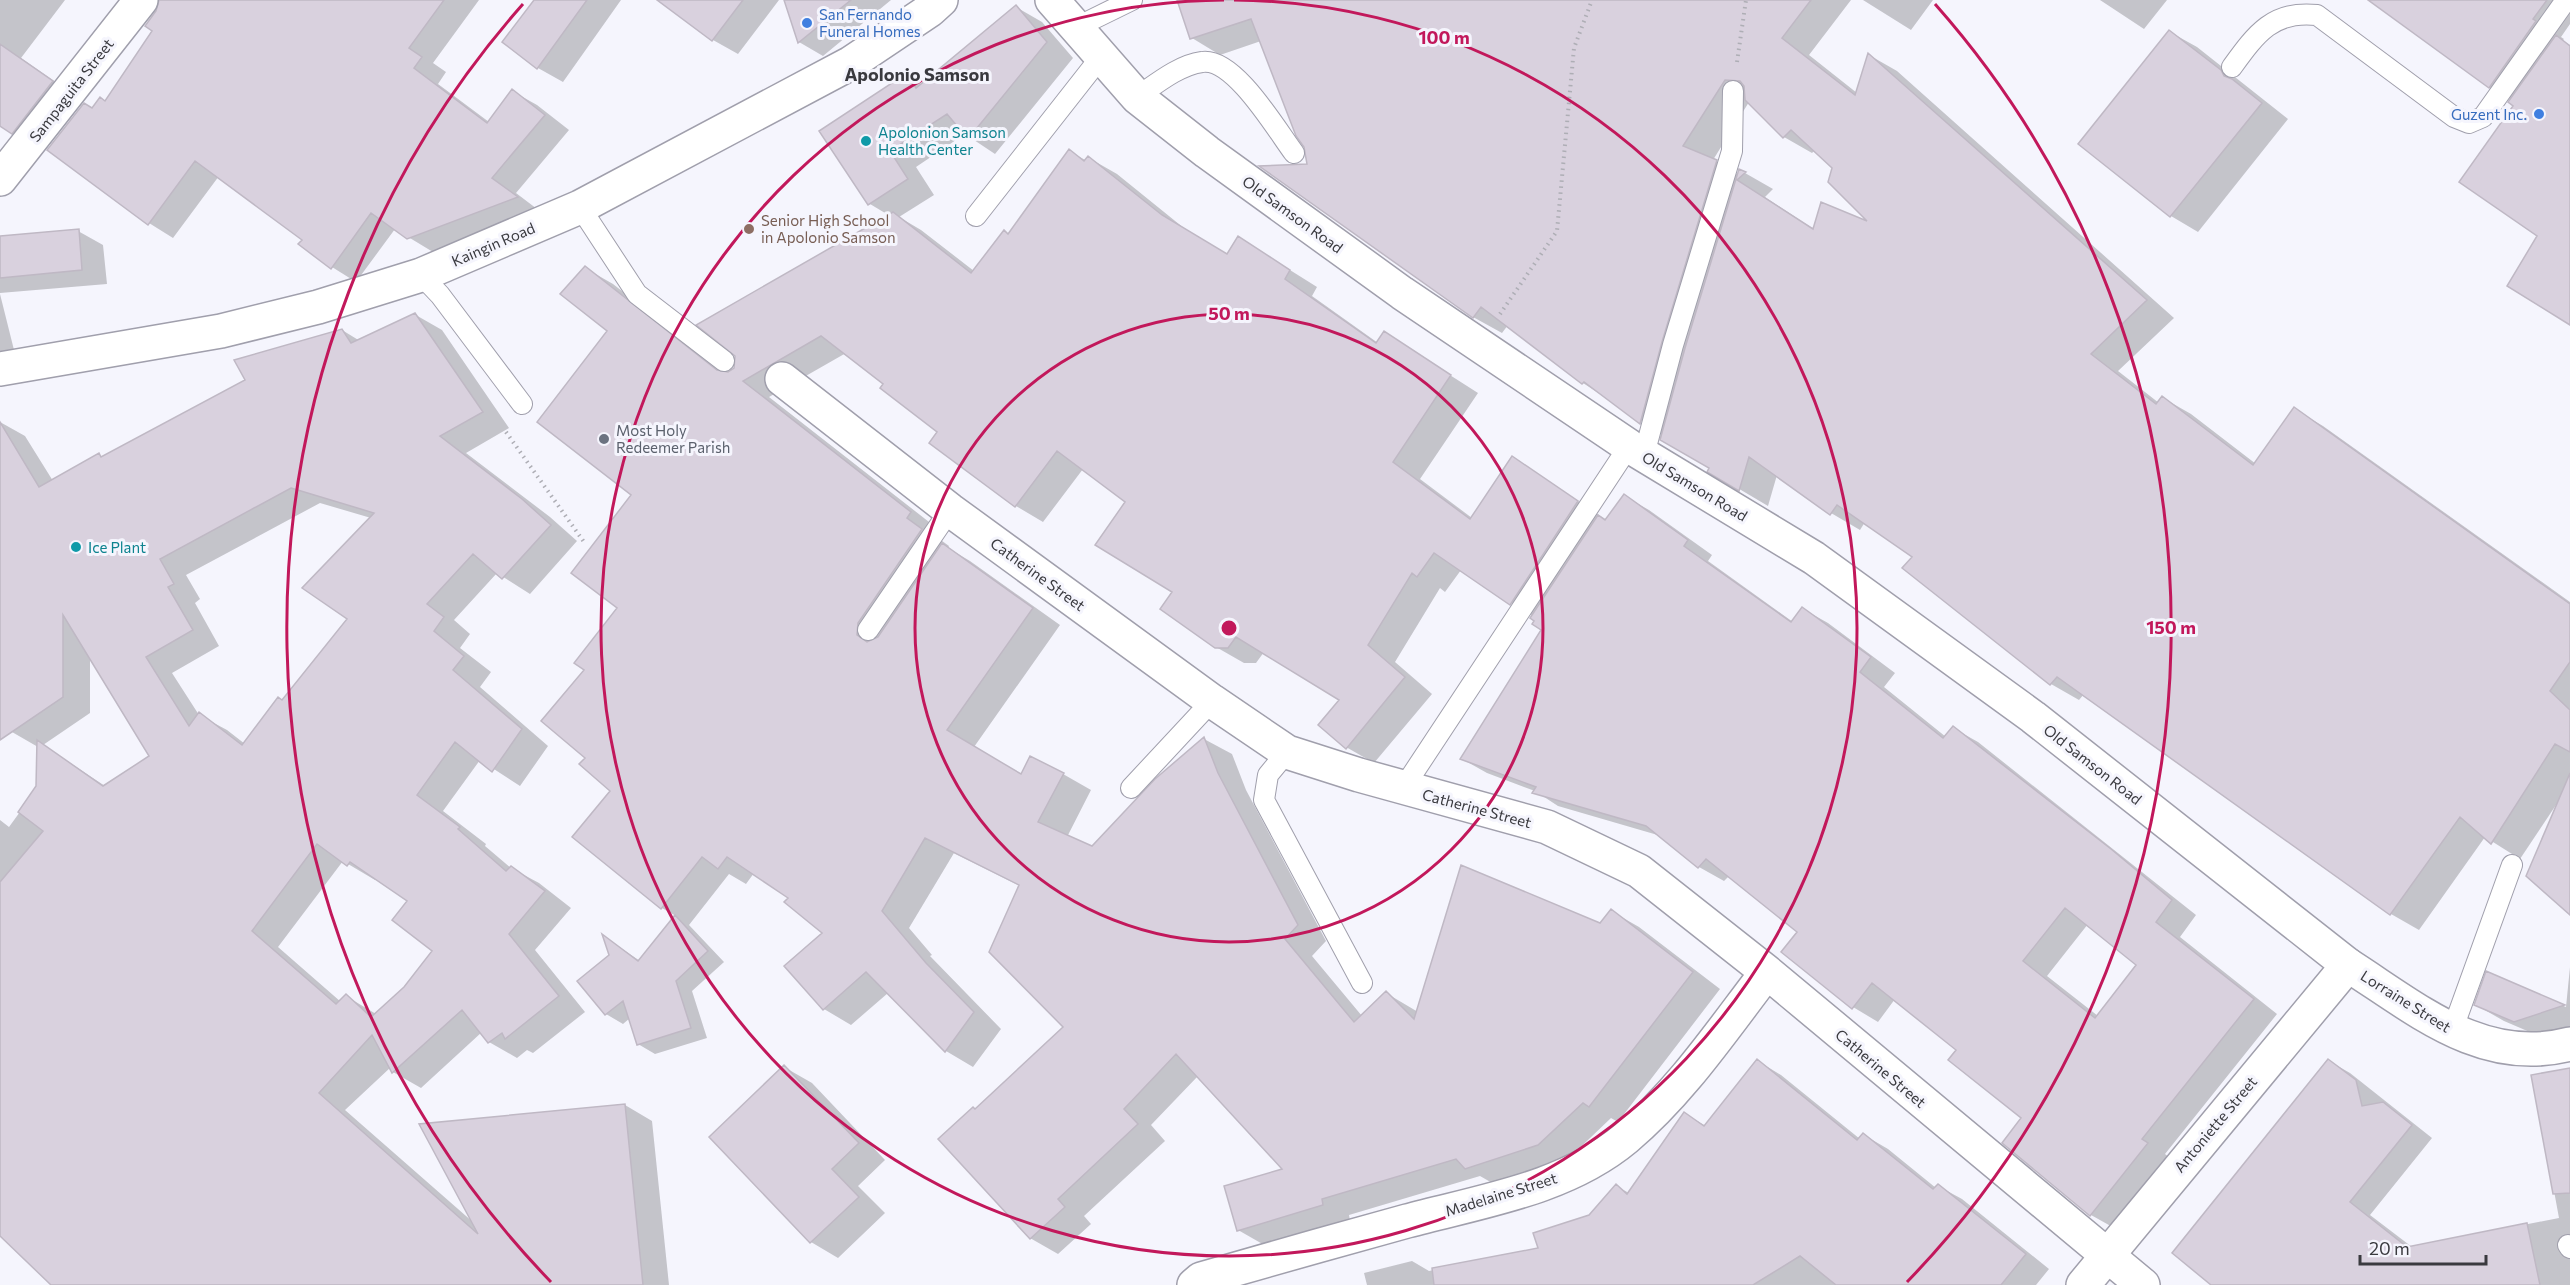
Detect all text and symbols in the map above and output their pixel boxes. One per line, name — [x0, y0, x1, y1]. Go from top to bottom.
place label: San Fernando Funeral Homes — [819, 5, 921, 40]
marker: San Fernando Funeral Homes — [800, 16, 814, 30]
text: 100 m — [1418, 26, 1470, 48]
street label: Sampaguita Street — [25, 35, 117, 145]
district label: Apolonio Samson — [844, 63, 990, 85]
place label: Guzent Inc. — [2451, 105, 2527, 123]
marker: Guzent Inc. — [2532, 107, 2546, 121]
place label: Apolonion Samson Health Center — [878, 123, 1006, 158]
marker: Apolonion Samson Health Center — [859, 134, 873, 148]
street label: Old Samson Road — [1239, 172, 1347, 256]
place label: Senior High School in Apolonio Samson — [761, 211, 896, 246]
street label: Kaingin Road — [449, 218, 537, 270]
marker: Senior High School in Apolonio Samson — [742, 222, 756, 236]
text: 50 m — [1208, 302, 1250, 324]
place label: Most Holy Redeemer Parish — [616, 421, 730, 456]
marker: Most Holy Redeemer Parish — [597, 432, 611, 446]
street label: Old Samson Road — [1639, 447, 1751, 525]
street label: Catherine Street — [987, 534, 1089, 614]
place label: Ice Plant — [88, 538, 146, 556]
marker: Ice Plant — [69, 540, 83, 554]
text: 150 m — [2146, 616, 2196, 638]
centre of rings — [1219, 618, 1239, 638]
street label: Old Samson Road — [2040, 720, 2146, 808]
street label: Catherine Street — [1420, 785, 1534, 831]
street label: Lorraine Street — [2358, 966, 2454, 1036]
street label: Catherine Street — [1832, 1025, 1930, 1111]
street label: Antoniette Street — [2170, 1072, 2260, 1176]
street label: Madelaine Street — [1443, 1168, 1559, 1220]
scale bar — [2360, 1228, 2486, 1266]
text: 20 m — [2369, 1237, 2410, 1259]

